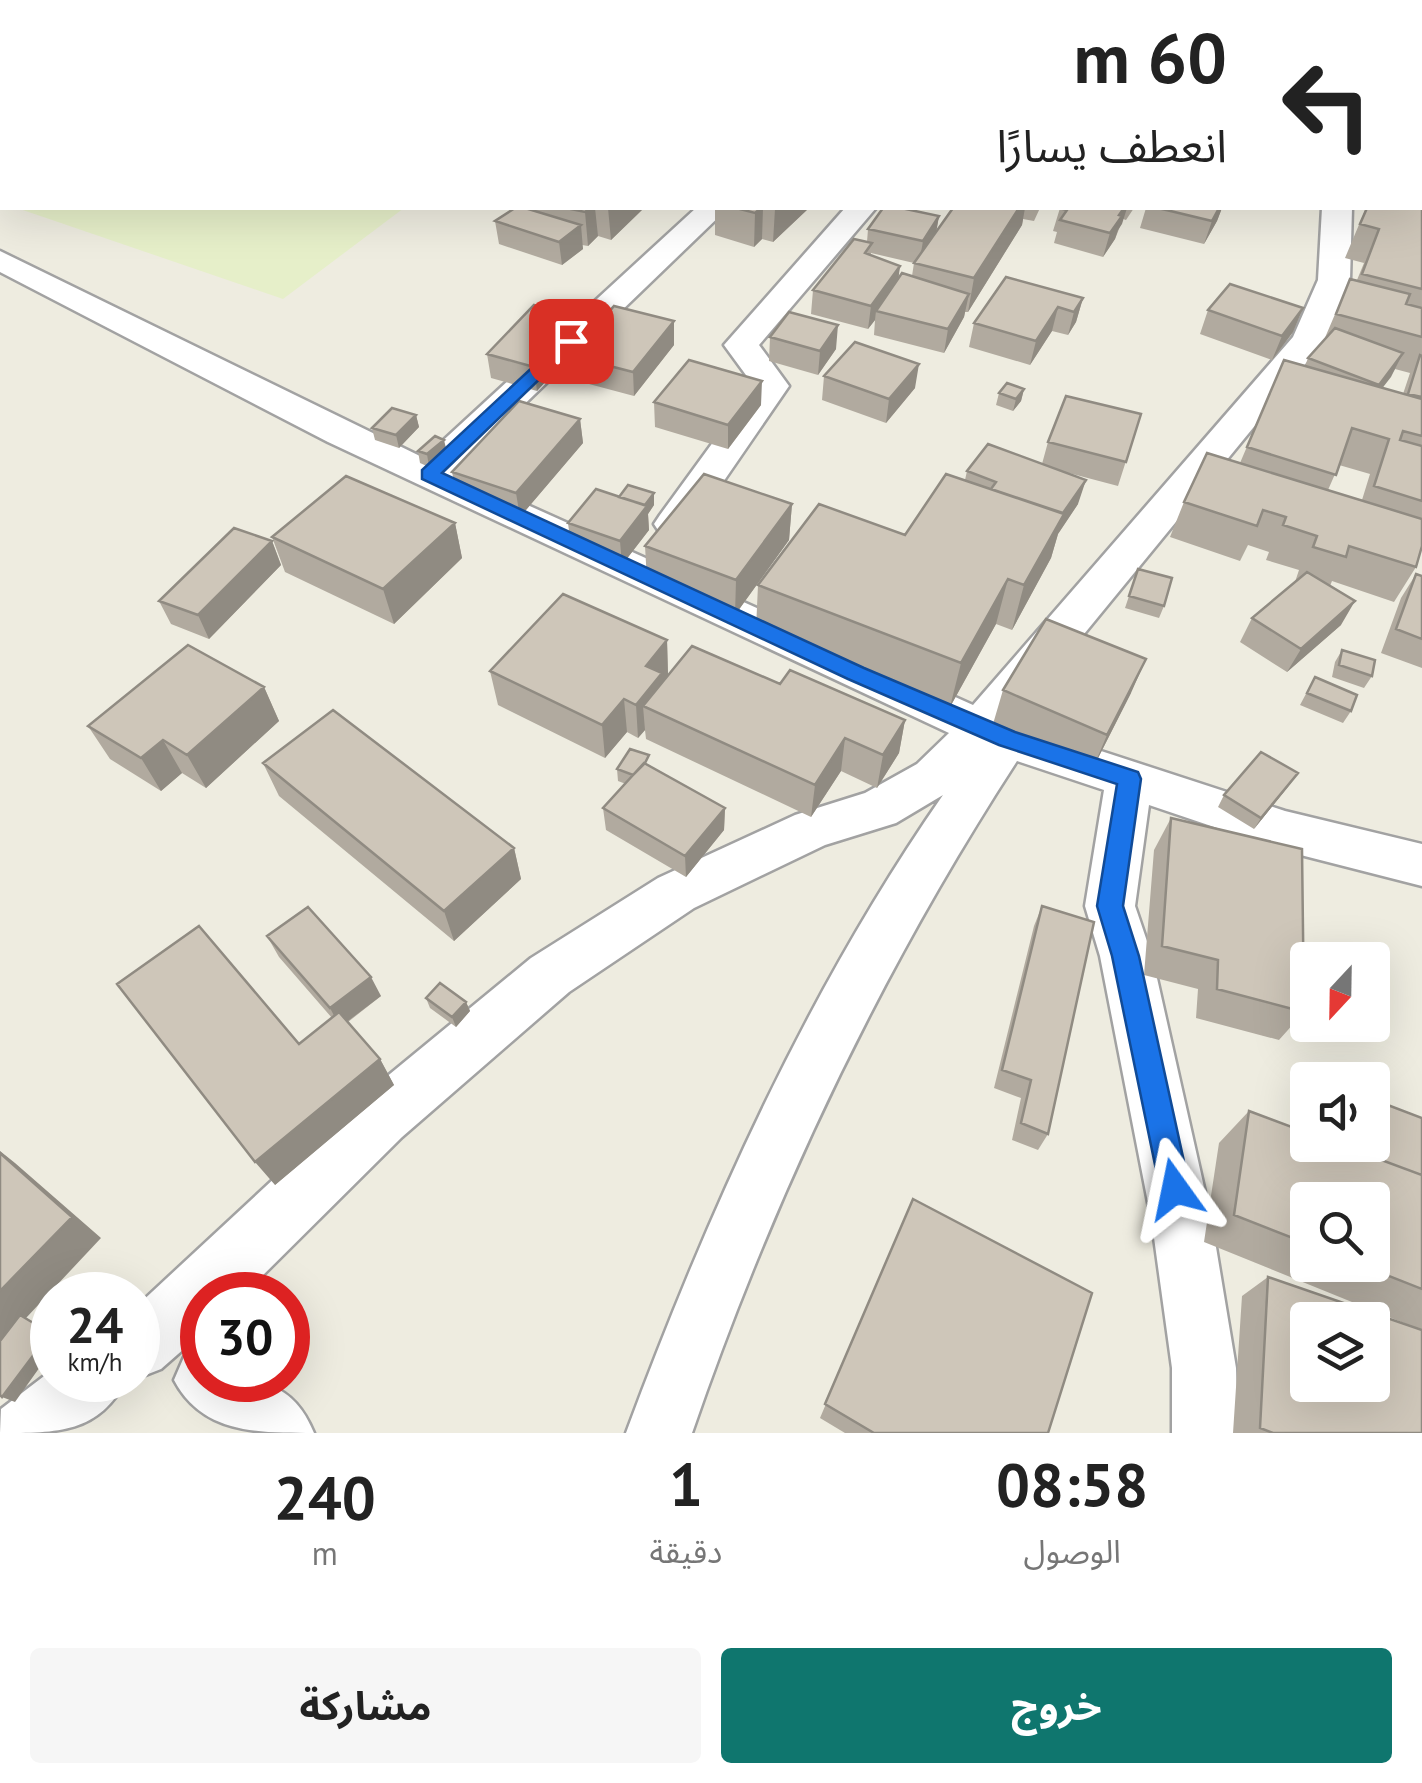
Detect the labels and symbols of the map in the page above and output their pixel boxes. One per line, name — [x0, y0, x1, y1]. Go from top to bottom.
pin — [529, 299, 614, 384]
north arrow — [1290, 942, 1390, 1042]
position arrow — [1123, 1137, 1227, 1241]
speed limit sign: 30 — [180, 1272, 310, 1402]

